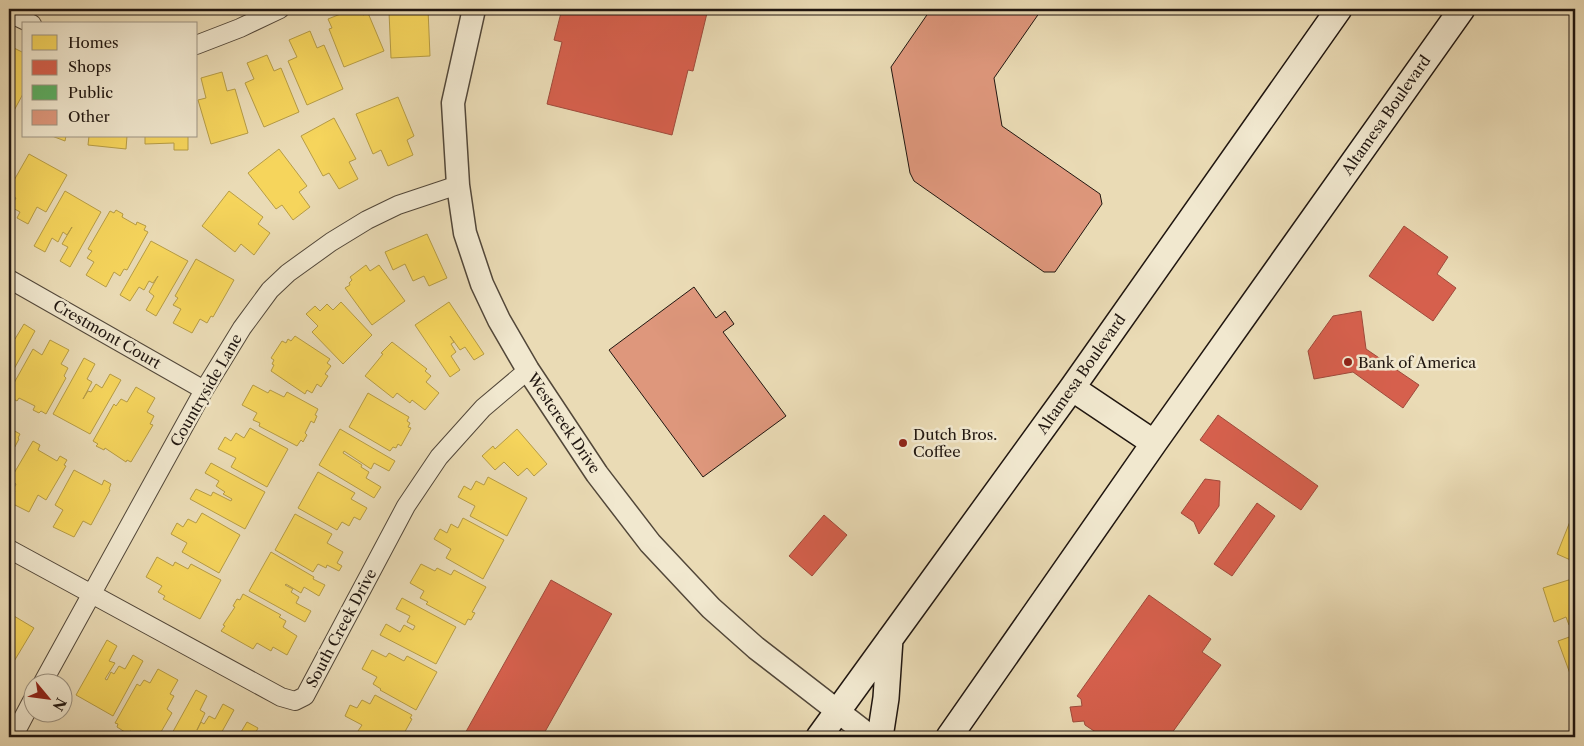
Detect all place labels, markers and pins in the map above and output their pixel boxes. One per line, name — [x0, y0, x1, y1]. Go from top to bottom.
place label: Bank of America — [1358, 353, 1476, 372]
marker: Bank of America — [1342, 356, 1354, 368]
place label: Dutch Bros. Coffee — [913, 425, 997, 461]
marker: Dutch Bros. Coffee — [897, 437, 909, 449]

